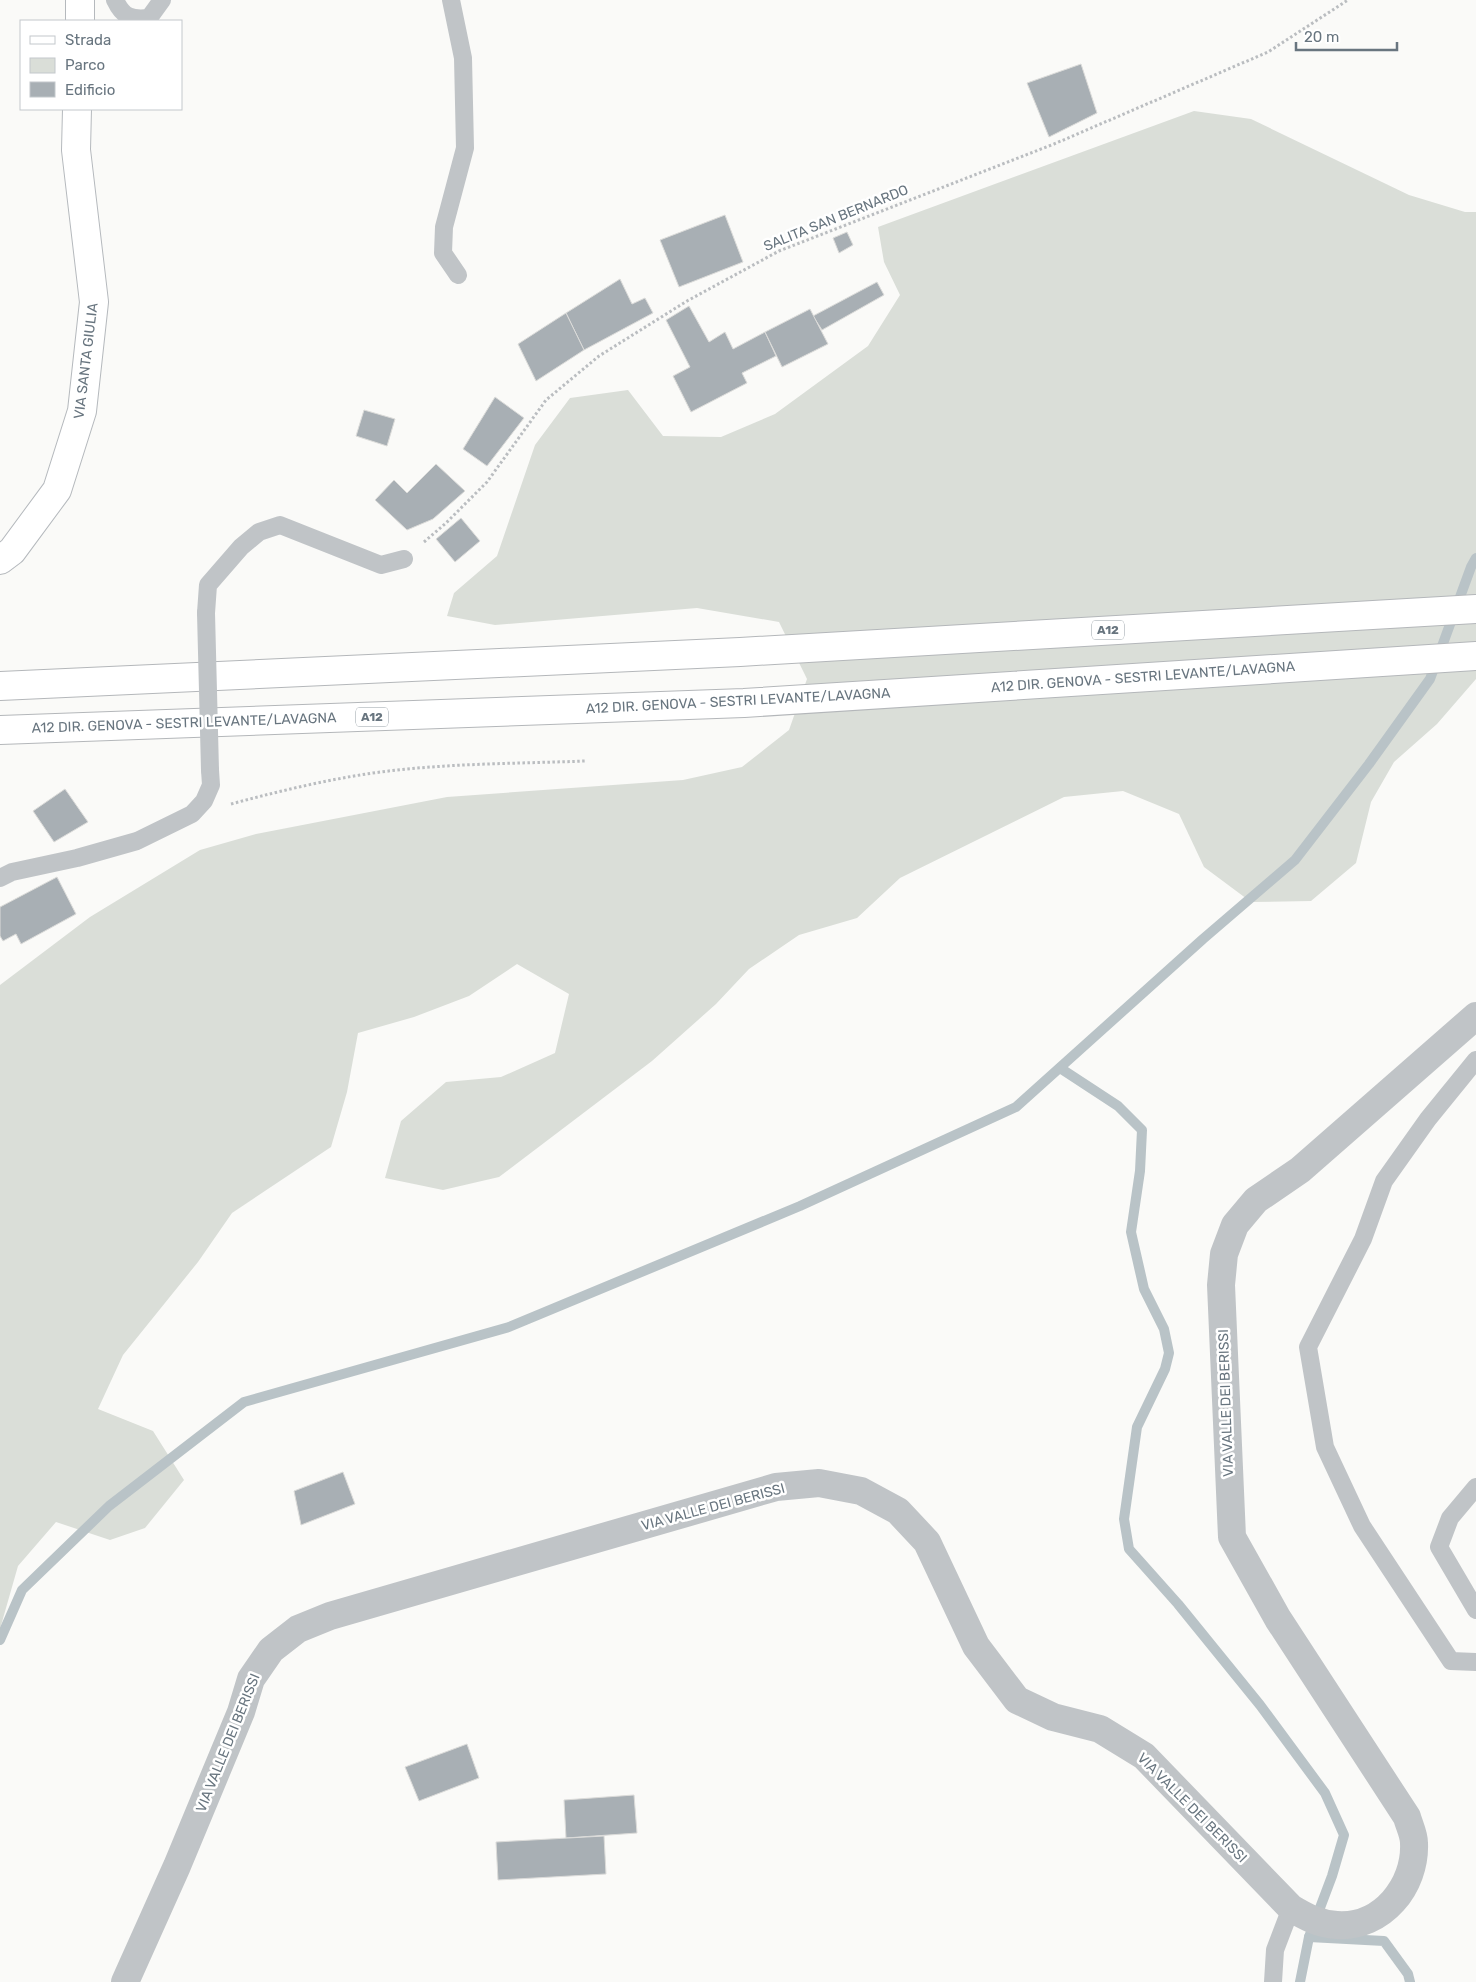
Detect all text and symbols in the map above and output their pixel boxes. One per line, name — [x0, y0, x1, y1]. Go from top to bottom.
legend — [20, 20, 182, 110]
scale bar — [1296, 20, 1397, 52]
text: 20 m — [1304, 28, 1339, 46]
text: Strada — [65, 31, 111, 49]
text: Parco — [65, 56, 105, 74]
text: Edificio — [65, 81, 115, 99]
street label: SALITA SAN BERNARDO — [761, 181, 911, 255]
street label: VIA SANTA GIULIA — [70, 301, 102, 420]
road number: A12 — [1092, 620, 1124, 640]
street label: A12 DIR. GENOVA - SESTRI LEVANTE/LAVAGNA — [990, 658, 1296, 696]
street label: A12 DIR. GENOVA - SESTRI LEVANTE/LAVAGNA — [585, 684, 891, 717]
road number: A12 — [356, 708, 388, 726]
street label: A12 DIR. GENOVA - SESTRI LEVANTE/LAVAGNA — [31, 709, 337, 737]
street label: VIA VALLE DEI BERISSI — [1215, 1329, 1237, 1477]
street label: VIA VALLE DEI BERISSI — [639, 1480, 787, 1534]
street label: VIA VALLE DEI BERISSI — [192, 1671, 264, 1815]
street label: VIA VALLE DEI BERISSI — [1134, 1750, 1250, 1866]

